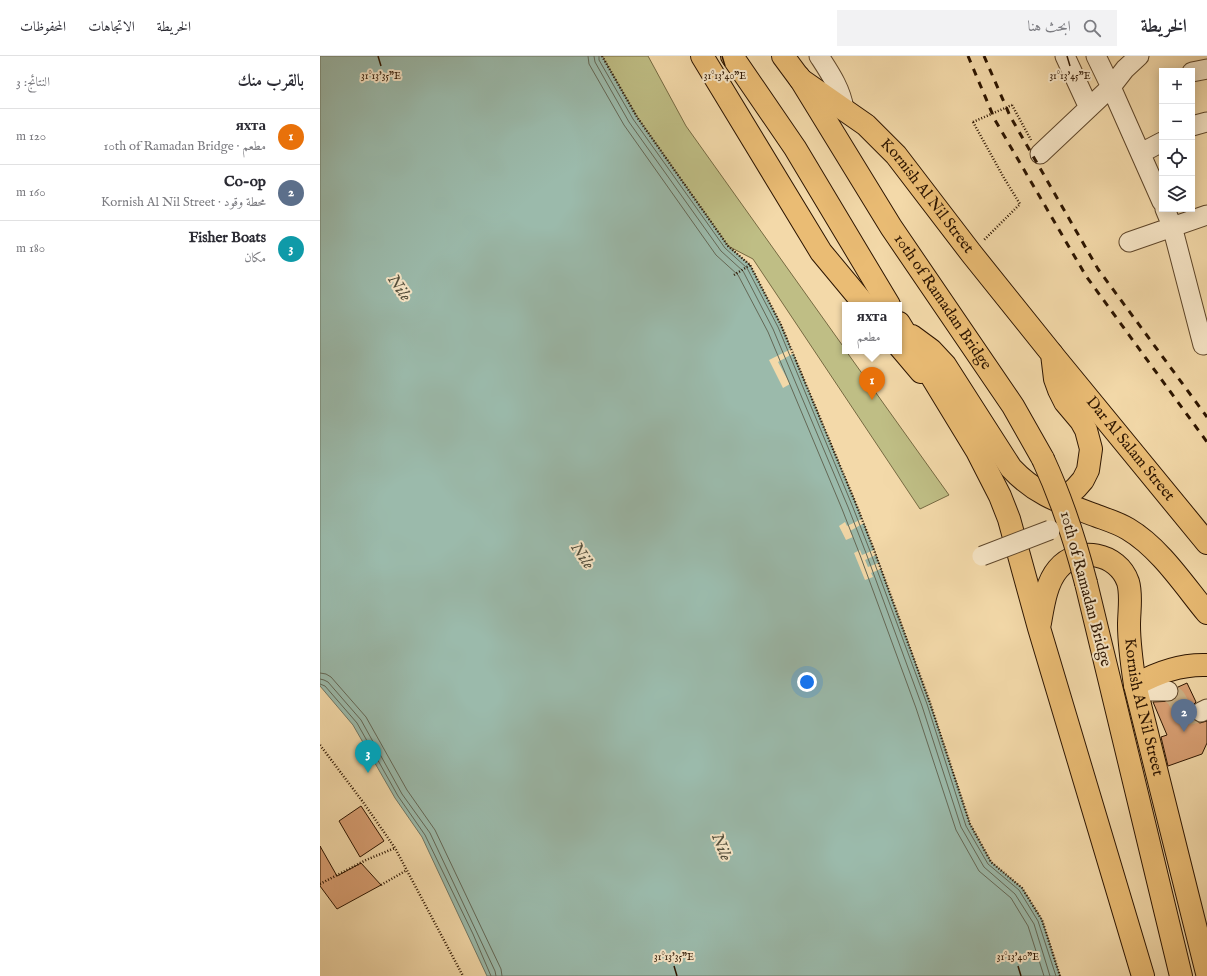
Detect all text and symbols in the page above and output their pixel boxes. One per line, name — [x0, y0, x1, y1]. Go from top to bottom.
search box — [837, 10, 1117, 46]
text: الخريطة — [1141, 15, 1187, 39]
text: ابحث هنا — [1027, 17, 1071, 36]
icon: search — [1081, 17, 1103, 39]
text: المحفوظات — [20, 18, 66, 36]
text: الاتجاهات — [88, 18, 135, 36]
text: الخريطة — [157, 18, 191, 36]
map controls — [1159, 68, 1195, 212]
button: + — [1159, 68, 1195, 104]
text: 31°13'35"E — [361, 70, 401, 83]
text: 31°13'40"E — [704, 70, 746, 83]
text: 31°13'45"E — [1049, 70, 1091, 83]
text: بالقرب منك — [237, 71, 304, 92]
text: النتائج: 3 — [16, 74, 50, 91]
button: − — [1159, 104, 1195, 140]
text: яхта — [236, 116, 266, 135]
text: 120 m — [16, 128, 46, 145]
text: 1 — [289, 128, 293, 145]
street label: Kornish Al Nil Street — [876, 135, 978, 258]
text: مطعم · 10th of Ramadan Bridge — [104, 138, 266, 155]
button: locate — [1159, 140, 1195, 176]
text: Co-op — [224, 172, 266, 191]
button: layers — [1159, 176, 1195, 212]
text: 160 m — [16, 184, 46, 201]
text: 2 — [288, 184, 294, 201]
text: محطة وقود · Kornish Al Nil Street — [101, 194, 266, 211]
text: Fisher Boats — [189, 228, 266, 247]
street label: 10th of Ramadan Bridge — [889, 230, 996, 374]
text: 180 m — [16, 240, 45, 257]
text: 3 — [289, 240, 293, 257]
text: مكان — [244, 250, 266, 267]
water label: Nile — [382, 270, 416, 306]
popup — [842, 302, 902, 354]
text: яхта — [857, 307, 887, 326]
text: مطعم — [857, 329, 881, 346]
pin: 1 — [859, 367, 885, 400]
street label: Dar Al Salam Street — [1081, 393, 1179, 506]
street label: 10th of Ramadan Bridge — [1055, 509, 1115, 669]
water label: Nile — [565, 538, 599, 574]
street label: Kornish Al Nil Street — [1119, 637, 1168, 779]
your location — [797, 672, 817, 692]
pin: 2 — [1171, 699, 1197, 732]
pin: 3 — [355, 740, 381, 773]
water label: Nile — [706, 830, 736, 864]
text: 31°13'35"E — [654, 951, 694, 964]
text: 31°13'40"E — [997, 951, 1039, 964]

